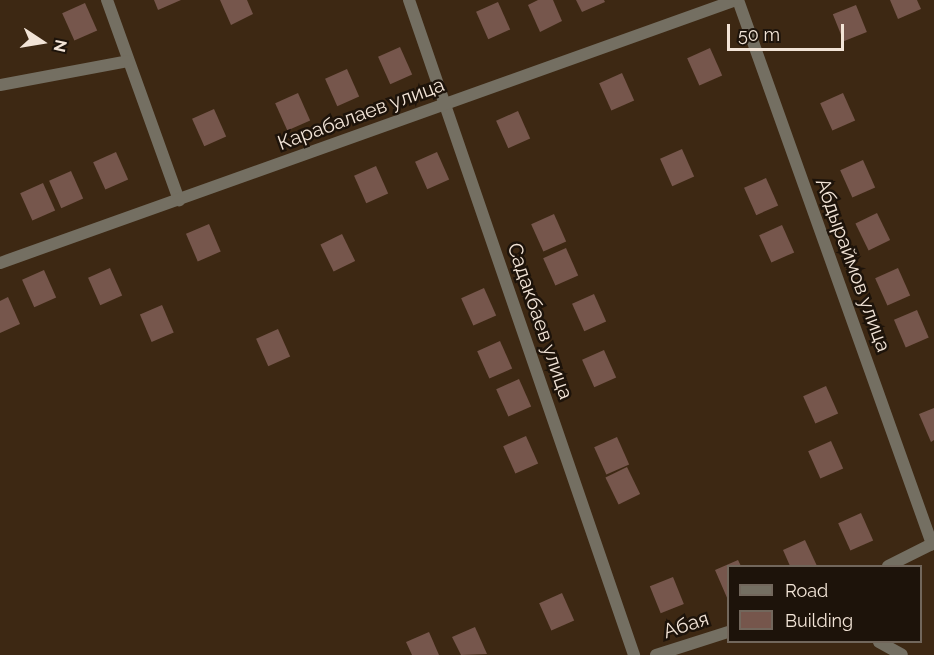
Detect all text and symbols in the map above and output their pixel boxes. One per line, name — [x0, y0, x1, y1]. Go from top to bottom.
north arrow — [12, 12, 72, 72]
scale bar — [730, 12, 847, 50]
text: 50 m — [738, 24, 780, 45]
text: N — [50, 38, 71, 54]
street label: Карабалаев улица — [274, 73, 448, 155]
street label: Абдыраймов улица — [810, 175, 896, 355]
street label: Садакбаев улица — [502, 239, 578, 403]
legend — [727, 565, 922, 643]
text: Road — [785, 580, 828, 601]
street label: Абая — [660, 606, 712, 644]
text: Building — [785, 610, 853, 631]

